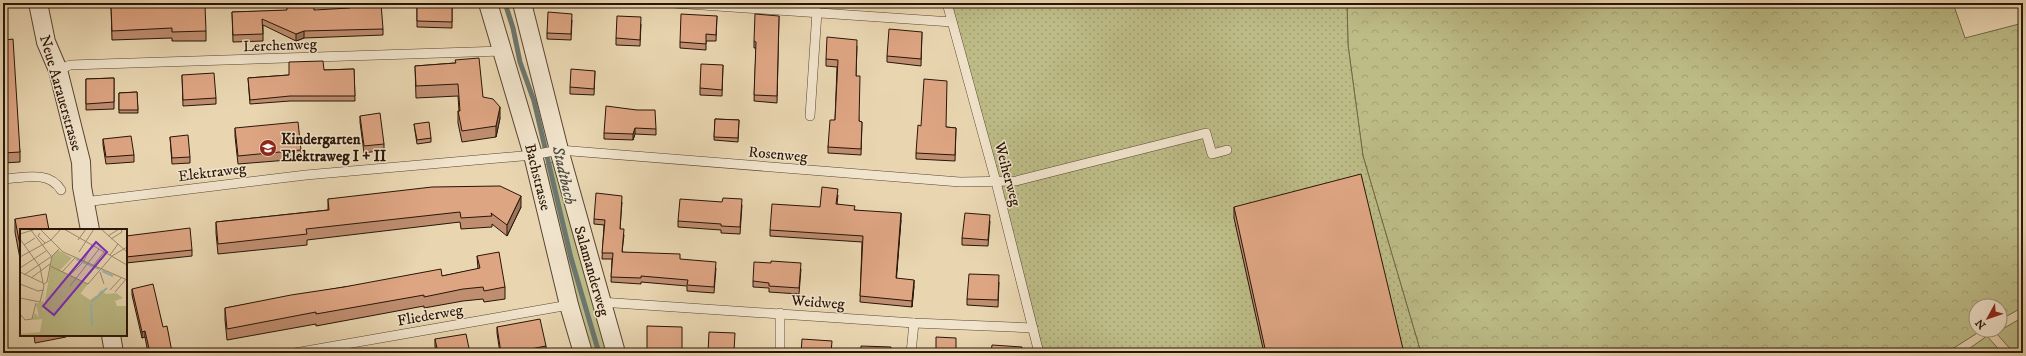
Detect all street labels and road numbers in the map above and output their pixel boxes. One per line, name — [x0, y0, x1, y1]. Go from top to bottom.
street label: Neue Aarauerstrasse — [35, 33, 86, 153]
street label: Lerchenweg — [243, 35, 318, 56]
street label: Weiherweg — [990, 139, 1025, 209]
street label: Bachstrasse — [520, 142, 555, 213]
street label: Rosenweg — [748, 142, 809, 167]
street label: Elektraweg — [177, 159, 248, 186]
street label: Salamanderweg — [570, 224, 614, 319]
street label: Weidweg — [790, 291, 846, 314]
street label: Fliederweg — [396, 300, 465, 331]

